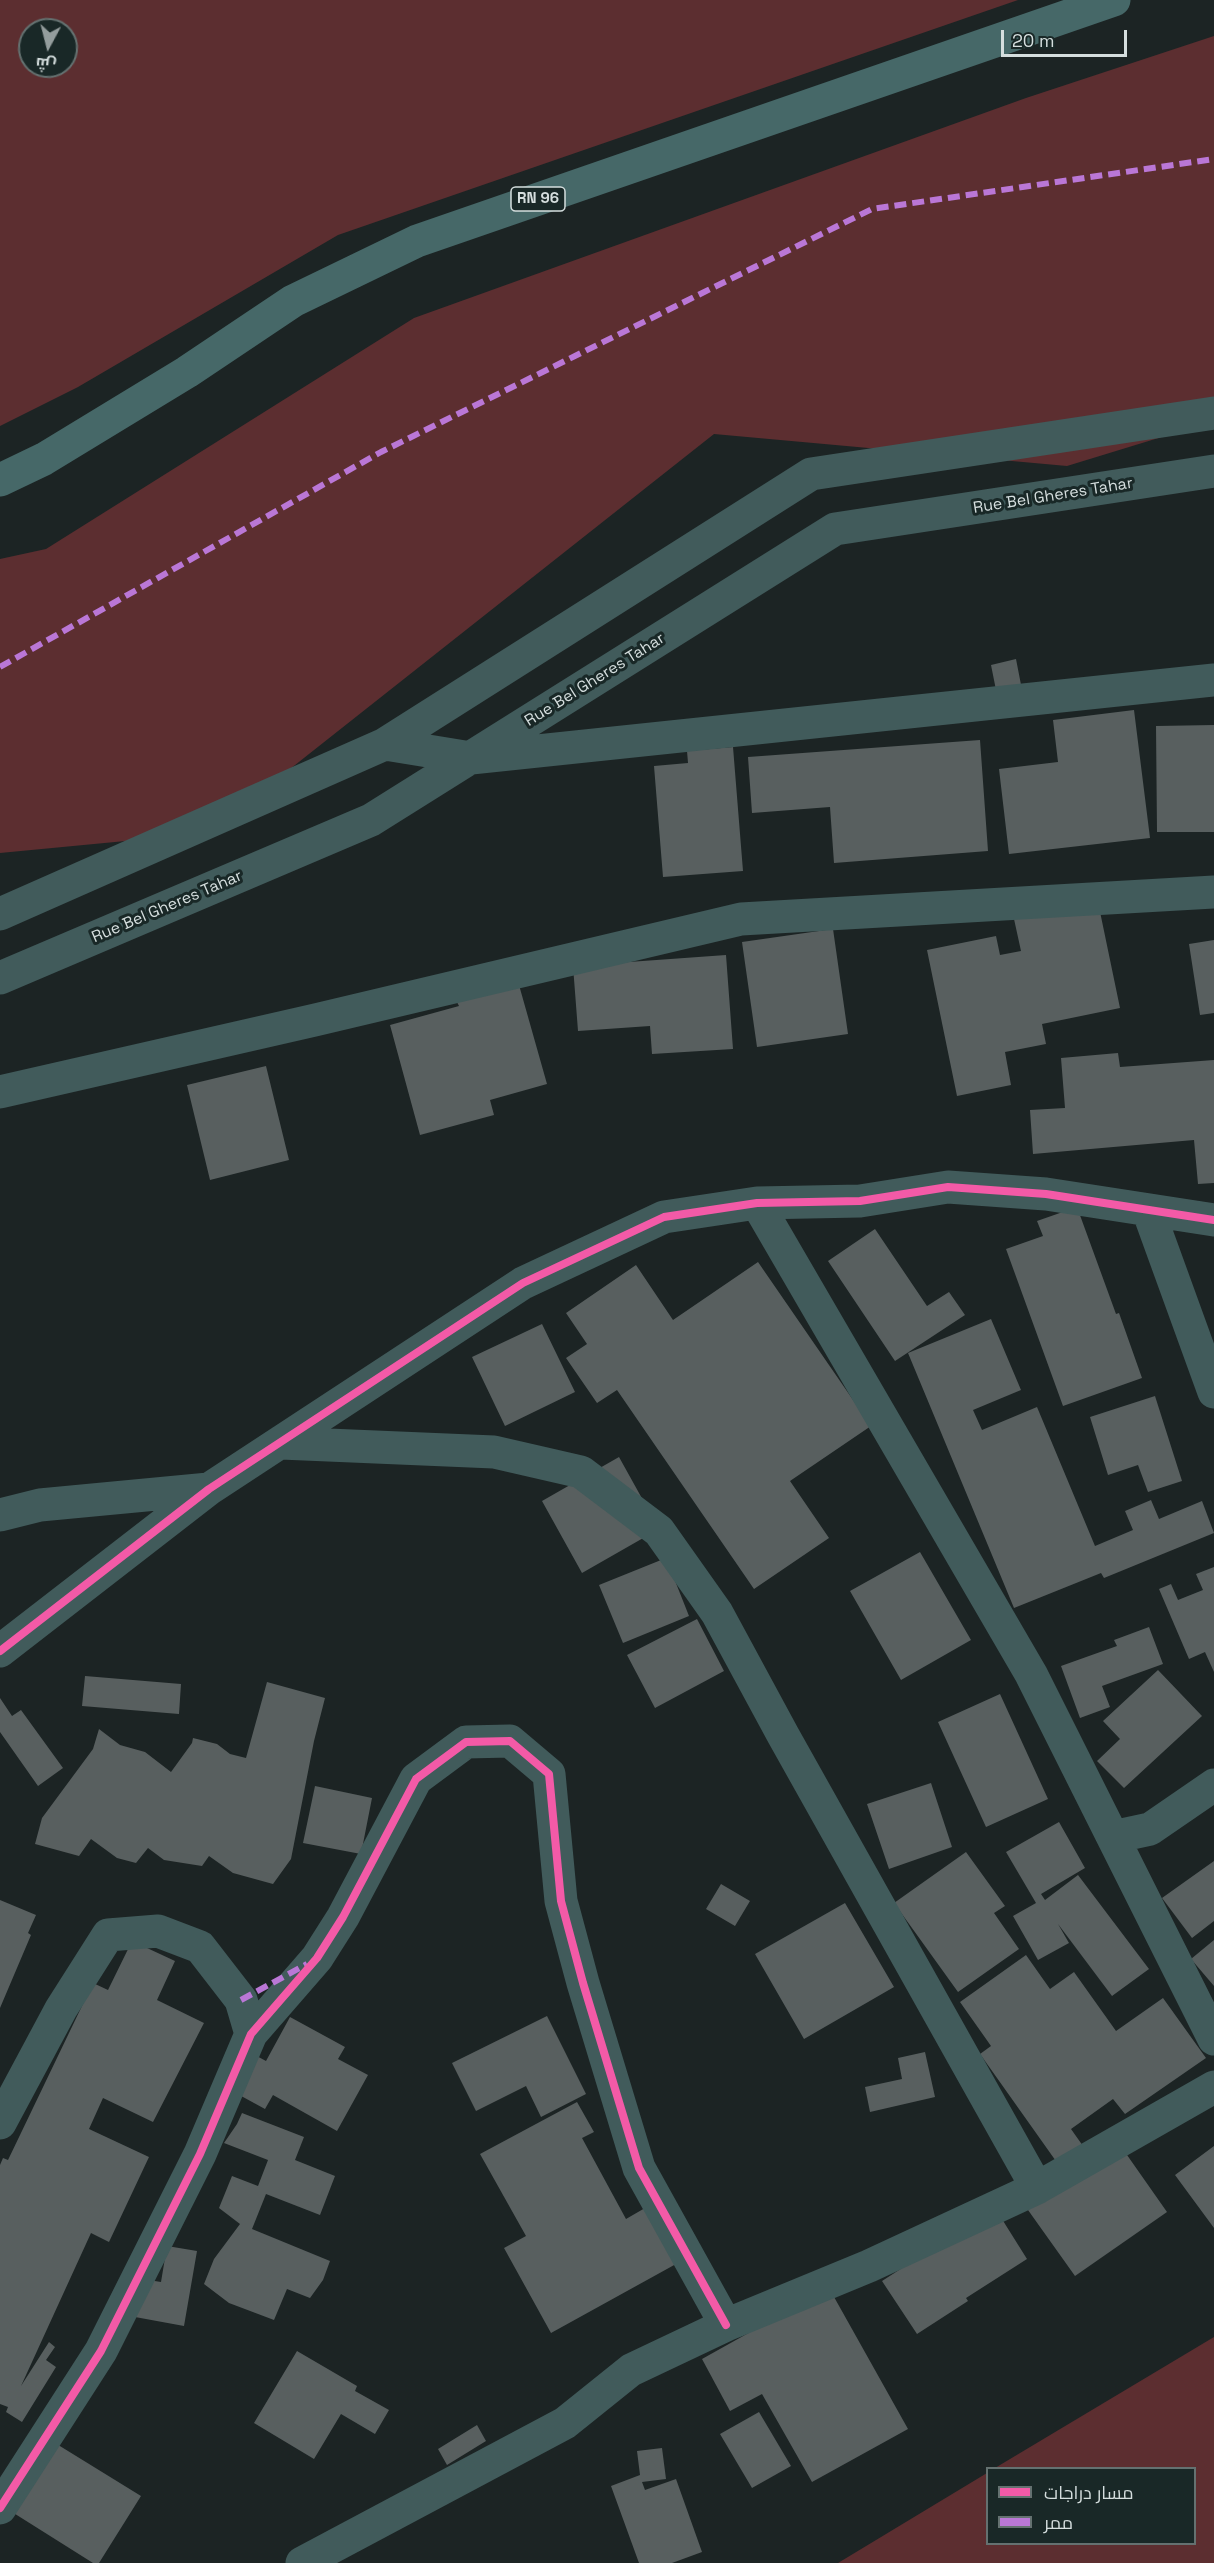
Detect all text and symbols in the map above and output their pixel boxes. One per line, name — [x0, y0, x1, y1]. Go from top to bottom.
north arrow — [18, 18, 78, 78]
scale bar — [1004, 18, 1130, 56]
text: 20 m — [1012, 29, 1055, 52]
text: ش — [35, 53, 57, 76]
road number: RN 96 — [511, 187, 565, 211]
street label: Rue Bel Gheres Tahar — [972, 474, 1134, 518]
street label: Rue Bel Gheres Tahar — [521, 629, 669, 731]
street label: Rue Bel Gheres Tahar — [89, 867, 245, 947]
legend — [986, 2467, 1196, 2545]
text: مسار دراجات — [1044, 2481, 1134, 2504]
text: ممر — [1044, 2511, 1073, 2534]

